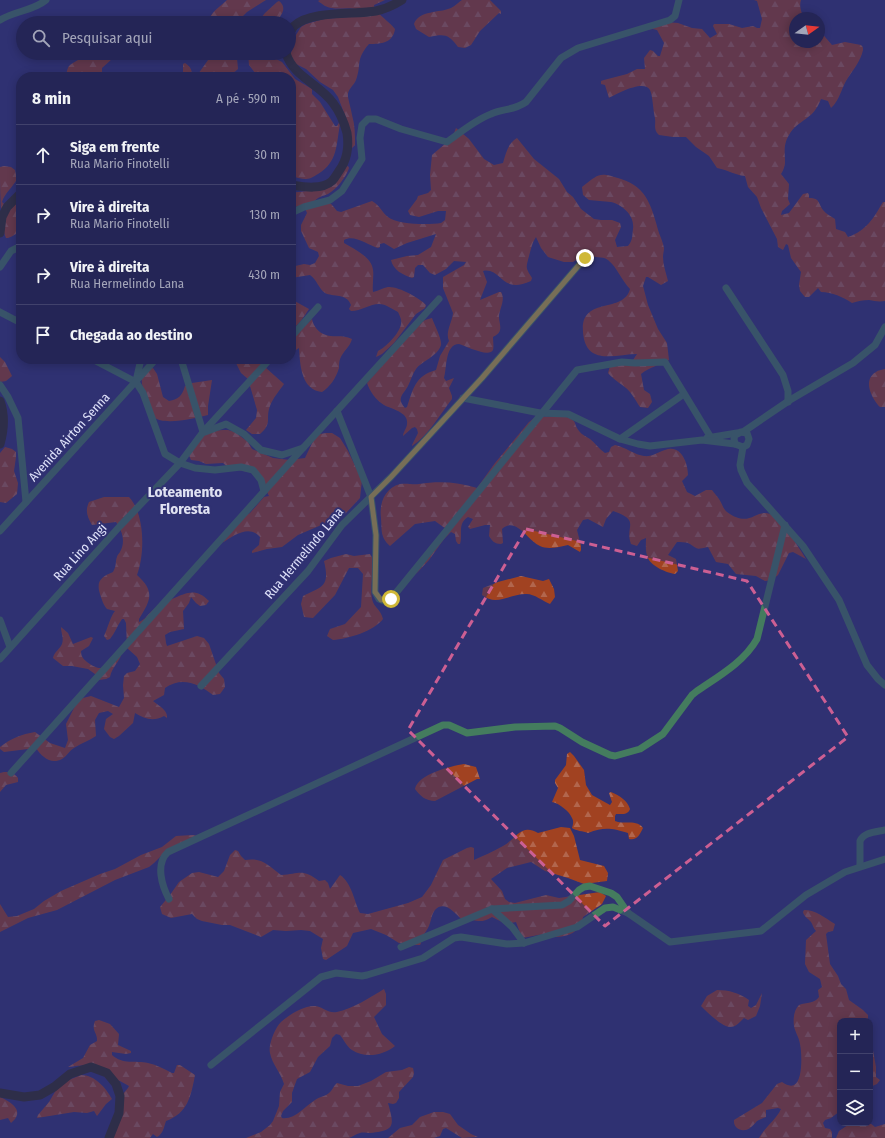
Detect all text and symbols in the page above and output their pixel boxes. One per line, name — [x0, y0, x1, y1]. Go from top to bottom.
north arrow — [789, 12, 825, 48]
search box — [16, 16, 296, 60]
icon: search — [30, 27, 52, 49]
text: Pesquisar aqui — [62, 29, 152, 47]
text: 8 min — [32, 88, 71, 109]
text: A pé · 590 m — [216, 91, 280, 106]
text: Siga em frente — [70, 138, 160, 156]
icon: ahead — [32, 144, 54, 166]
text: 30 m — [254, 147, 280, 162]
text: Rua Mario Finotelli — [70, 156, 170, 171]
text: Vire à direita — [70, 198, 149, 216]
icon: right — [32, 204, 54, 226]
text: 130 m — [249, 207, 280, 222]
text: Rua Mario Finotelli — [70, 216, 170, 231]
route end — [576, 249, 594, 267]
text: Vire à direita — [70, 258, 149, 276]
icon: right — [32, 264, 54, 286]
text: 430 m — [248, 267, 280, 282]
text: Rua Hermelindo Lana — [70, 276, 184, 291]
icon: arrive — [32, 324, 54, 346]
text: Chegada ao destino — [70, 326, 192, 344]
street label: Avenida Airton Senna — [25, 390, 113, 484]
district label: Loteamento Floresta — [148, 483, 222, 518]
street label: Rua Hermelindo Lana — [262, 504, 346, 602]
street label: Rua Lino Angi — [50, 520, 110, 584]
route start — [382, 590, 400, 608]
map controls — [837, 1018, 873, 1126]
button: + — [837, 1018, 873, 1054]
button: − — [837, 1054, 873, 1090]
button: layers — [837, 1090, 873, 1126]

